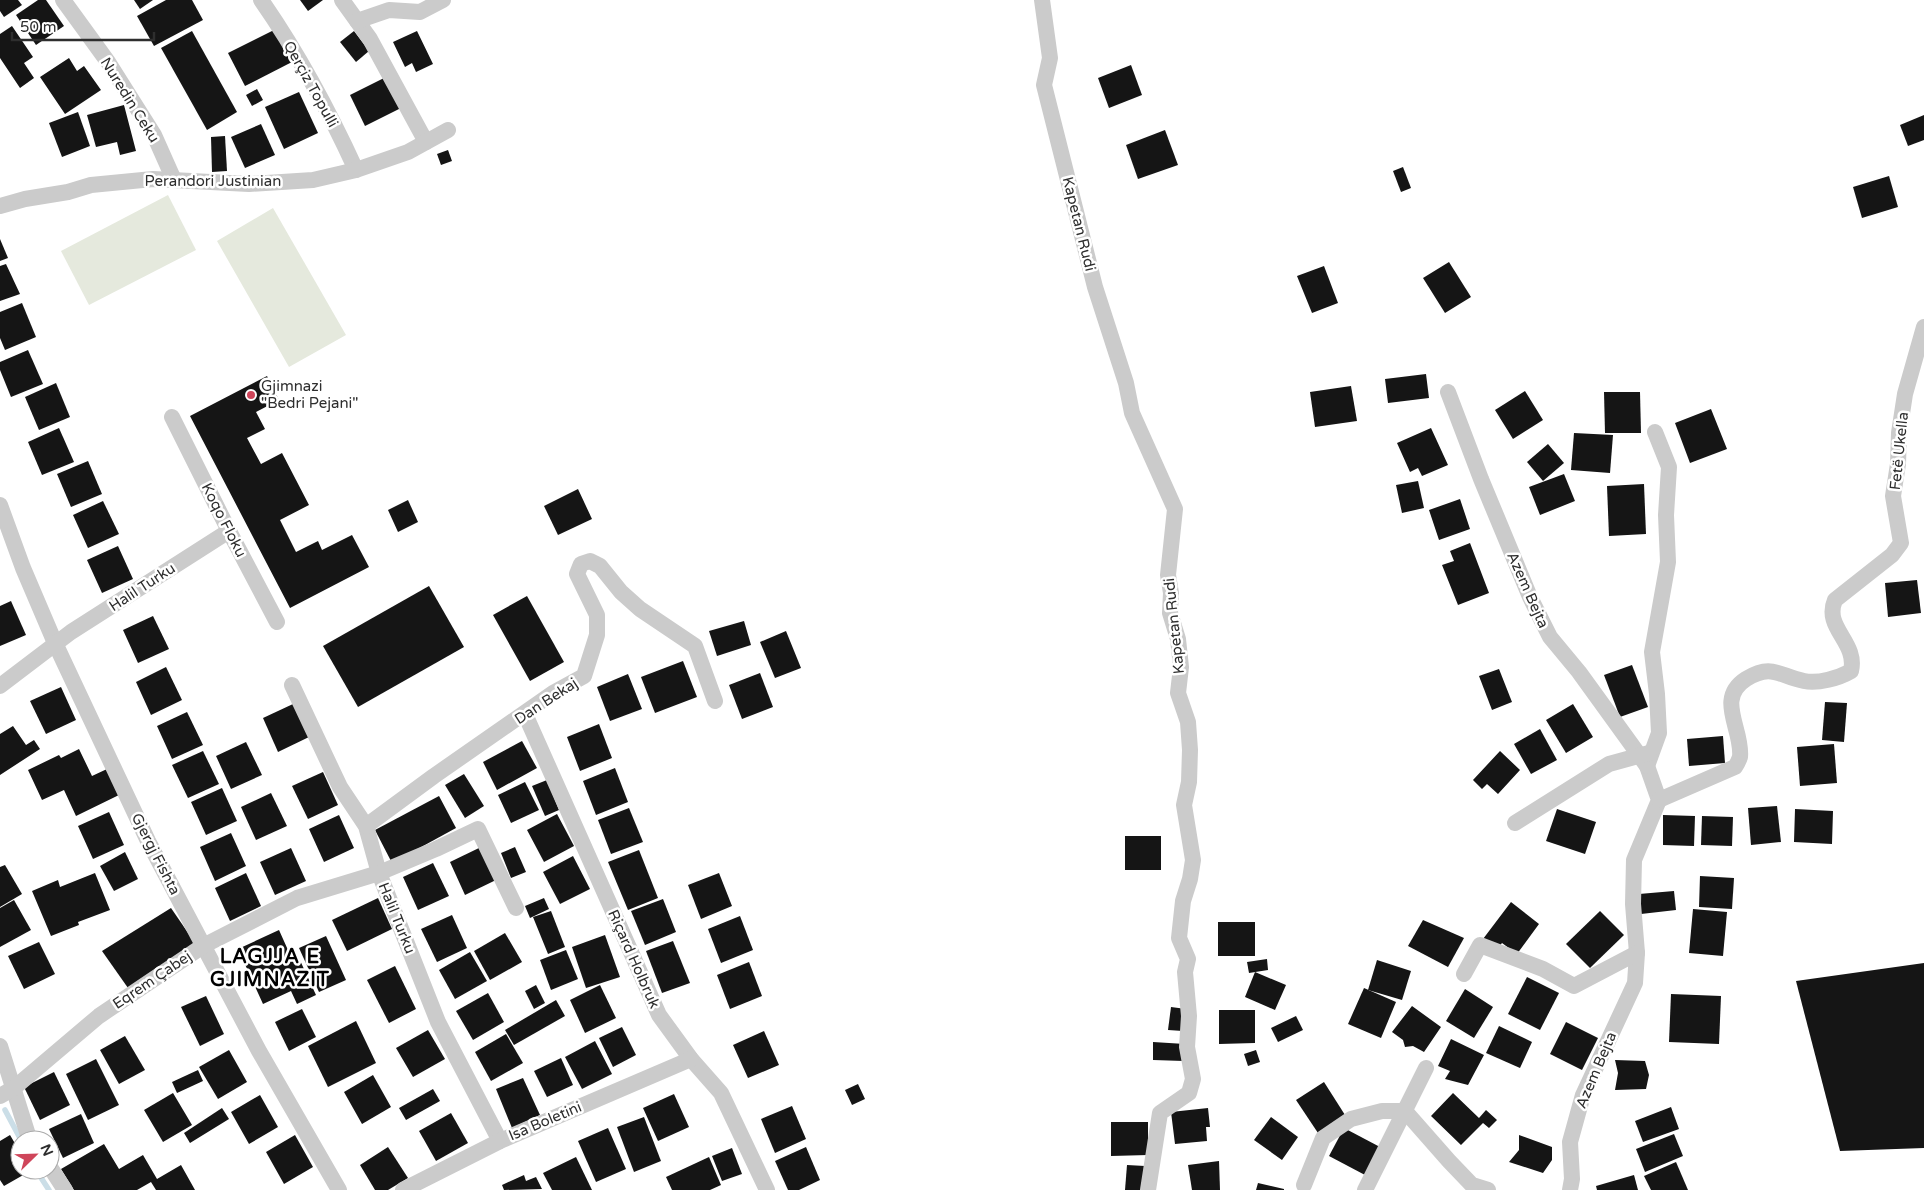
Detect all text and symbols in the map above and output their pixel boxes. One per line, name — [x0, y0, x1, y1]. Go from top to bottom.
scale bar — [12, 10, 155, 42]
text: 50 m — [20, 18, 57, 36]
street label: Qerçiz Topulli — [280, 38, 342, 130]
street label: Nuredin Ceku — [97, 54, 163, 146]
street label: Perandori Justinian — [145, 172, 281, 190]
street label: Kapetan Rudi — [1059, 175, 1099, 273]
place label: Gjimnazi "Bedri Pejani" — [261, 377, 358, 412]
marker: Gjimnazi "Bedri Pejani" — [245, 389, 257, 401]
street label: Fetë Ukella — [1886, 411, 1912, 491]
street label: Koqo Floku — [198, 480, 250, 560]
street label: Azem Bejta — [1503, 549, 1553, 631]
street label: Halil Turku — [106, 559, 178, 615]
street label: Kapetan Rudi — [1160, 577, 1188, 675]
street label: Dan Bekaj — [511, 674, 581, 728]
street label: Gjergj Fishta — [128, 810, 184, 898]
street label: Halil Turku — [375, 880, 419, 956]
street label: Riçard Holbruk — [604, 907, 664, 1011]
district label: LAGJJA E GJIMNAZIT — [210, 945, 330, 992]
street label: Eqrem Çabej — [109, 947, 195, 1013]
street label: Azem Bejta — [1572, 1029, 1620, 1111]
street label: Isa Boletini — [506, 1098, 584, 1144]
north arrow — [10, 1130, 60, 1180]
text: N — [36, 1142, 57, 1159]

